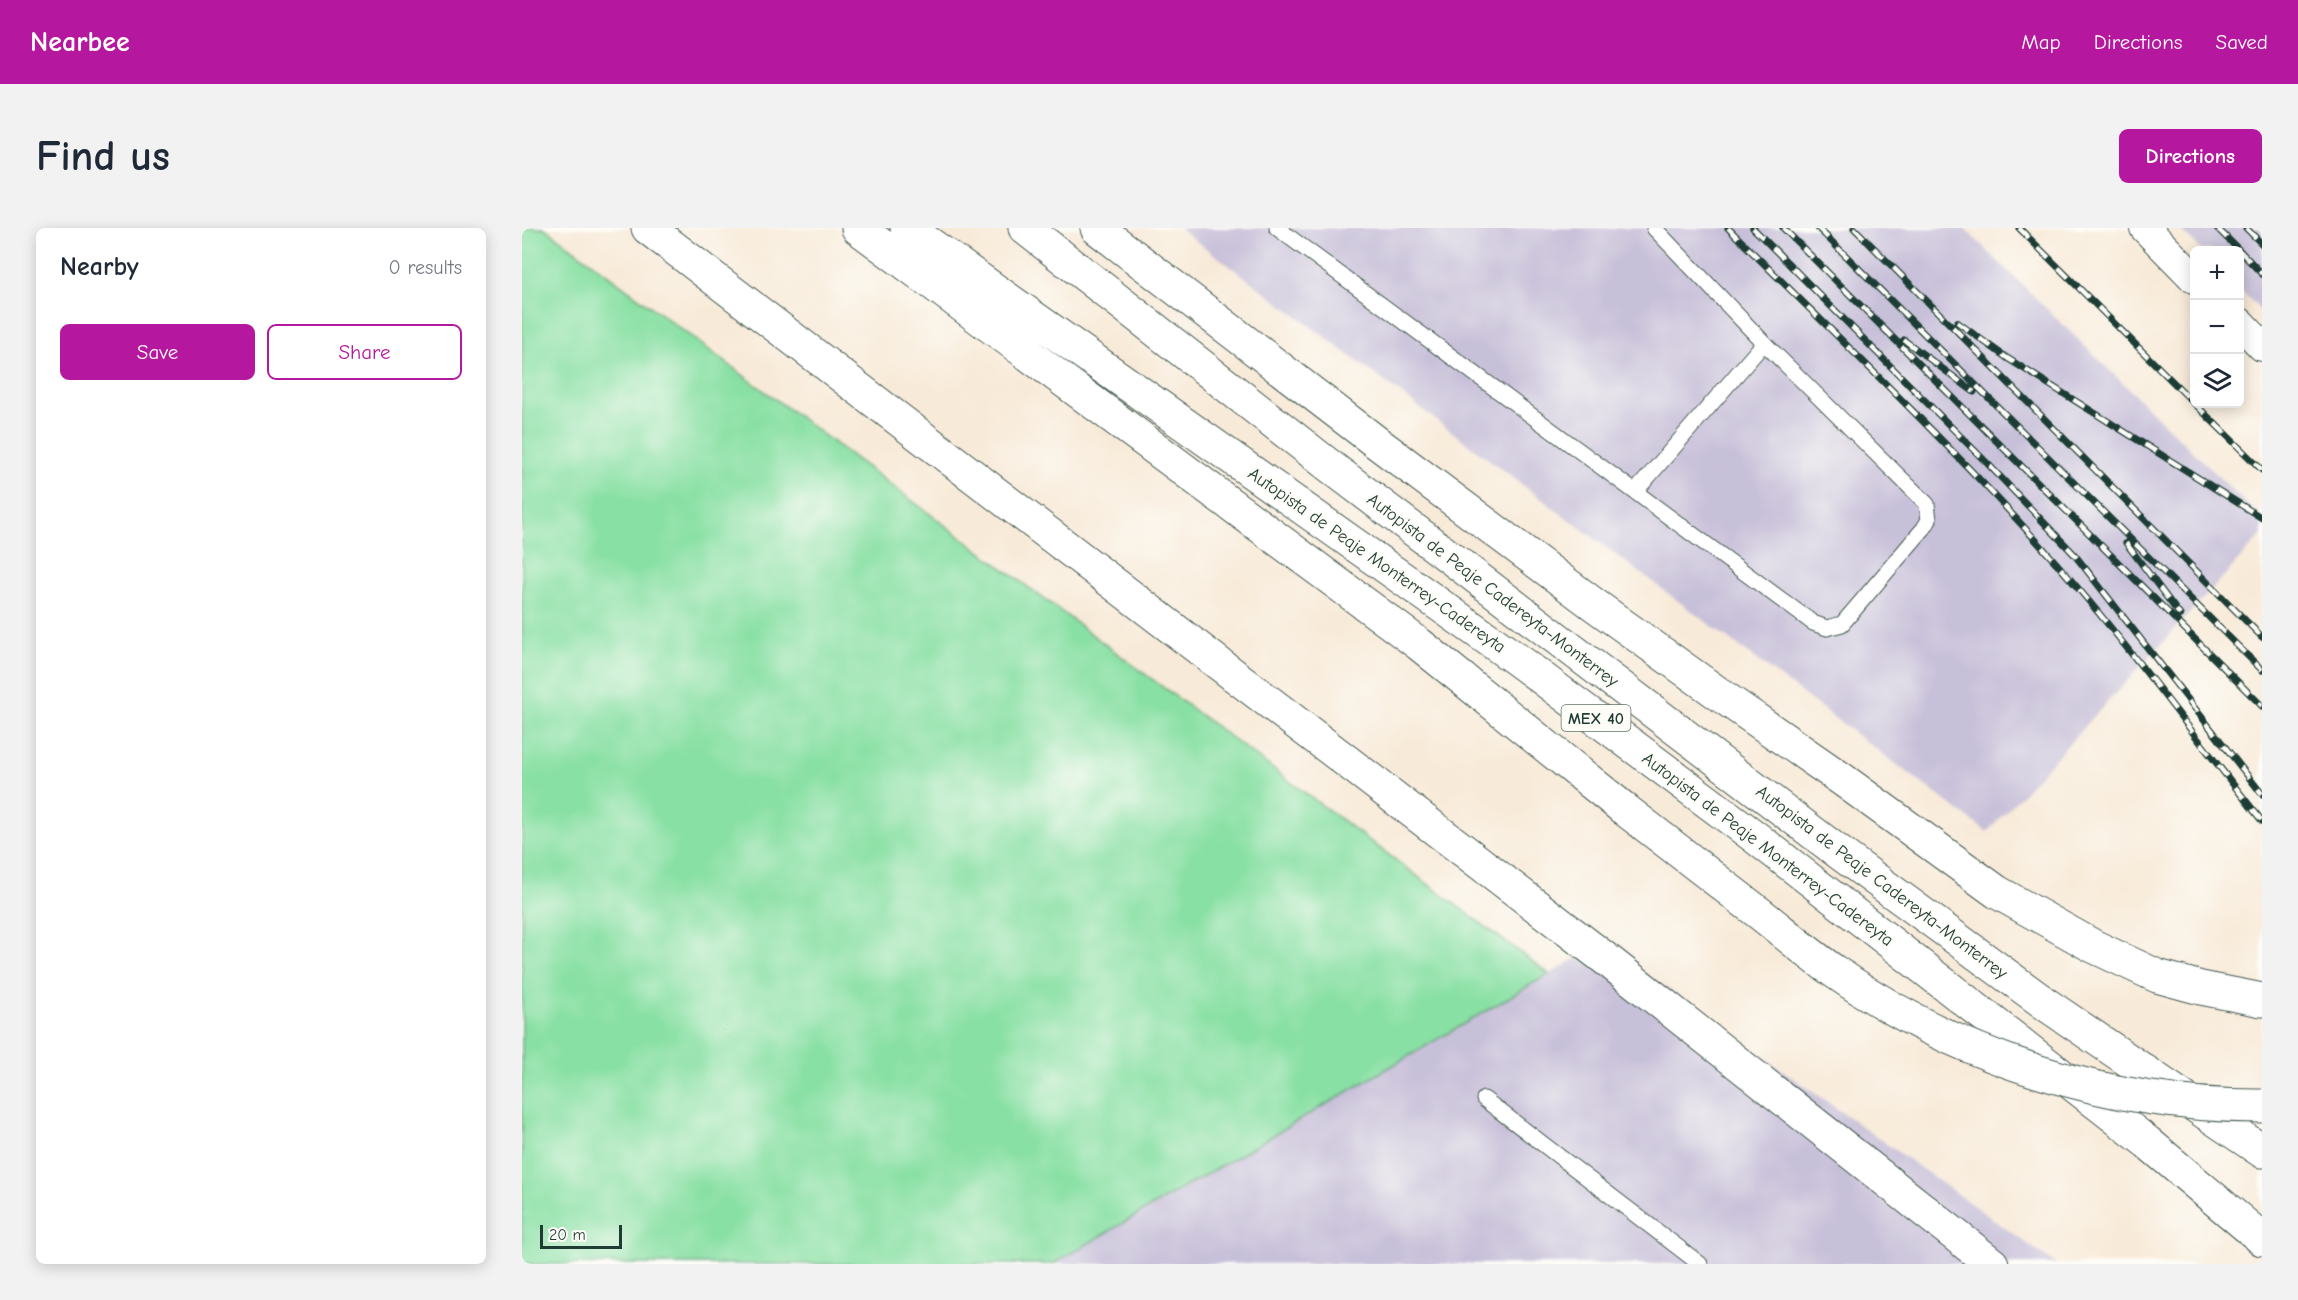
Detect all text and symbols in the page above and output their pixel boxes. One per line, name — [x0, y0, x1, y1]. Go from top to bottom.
text: Nearbee — [30, 26, 130, 58]
text: Map — [2021, 30, 2061, 54]
text: Directions — [2094, 30, 2183, 54]
text: Saved — [2216, 30, 2268, 54]
button: Directions — [2119, 129, 2262, 183]
text: Find us — [36, 132, 170, 181]
map controls — [2190, 246, 2244, 408]
button: + — [2190, 246, 2244, 300]
text: Nearby — [60, 252, 139, 282]
text: 0 results — [389, 256, 462, 279]
button: − — [2190, 300, 2244, 354]
button: Save — [60, 324, 255, 380]
button: Share — [267, 324, 462, 380]
button: layers — [2190, 354, 2244, 408]
street label: Autopista de Peaje Monterrey-Cadereyta — [1244, 463, 1509, 658]
street label: Autopista de Peaje Cadereyta-Monterrey — [1363, 489, 1623, 692]
road number: MEX 40 — [1562, 705, 1630, 731]
street label: Autopista de Peaje Monterrey-Cadereyta — [1638, 748, 1898, 951]
street label: Autopista de Peaje Cadereyta-Monterrey — [1752, 781, 2012, 984]
scale bar — [540, 1222, 622, 1250]
text: 20 m — [549, 1226, 586, 1244]

